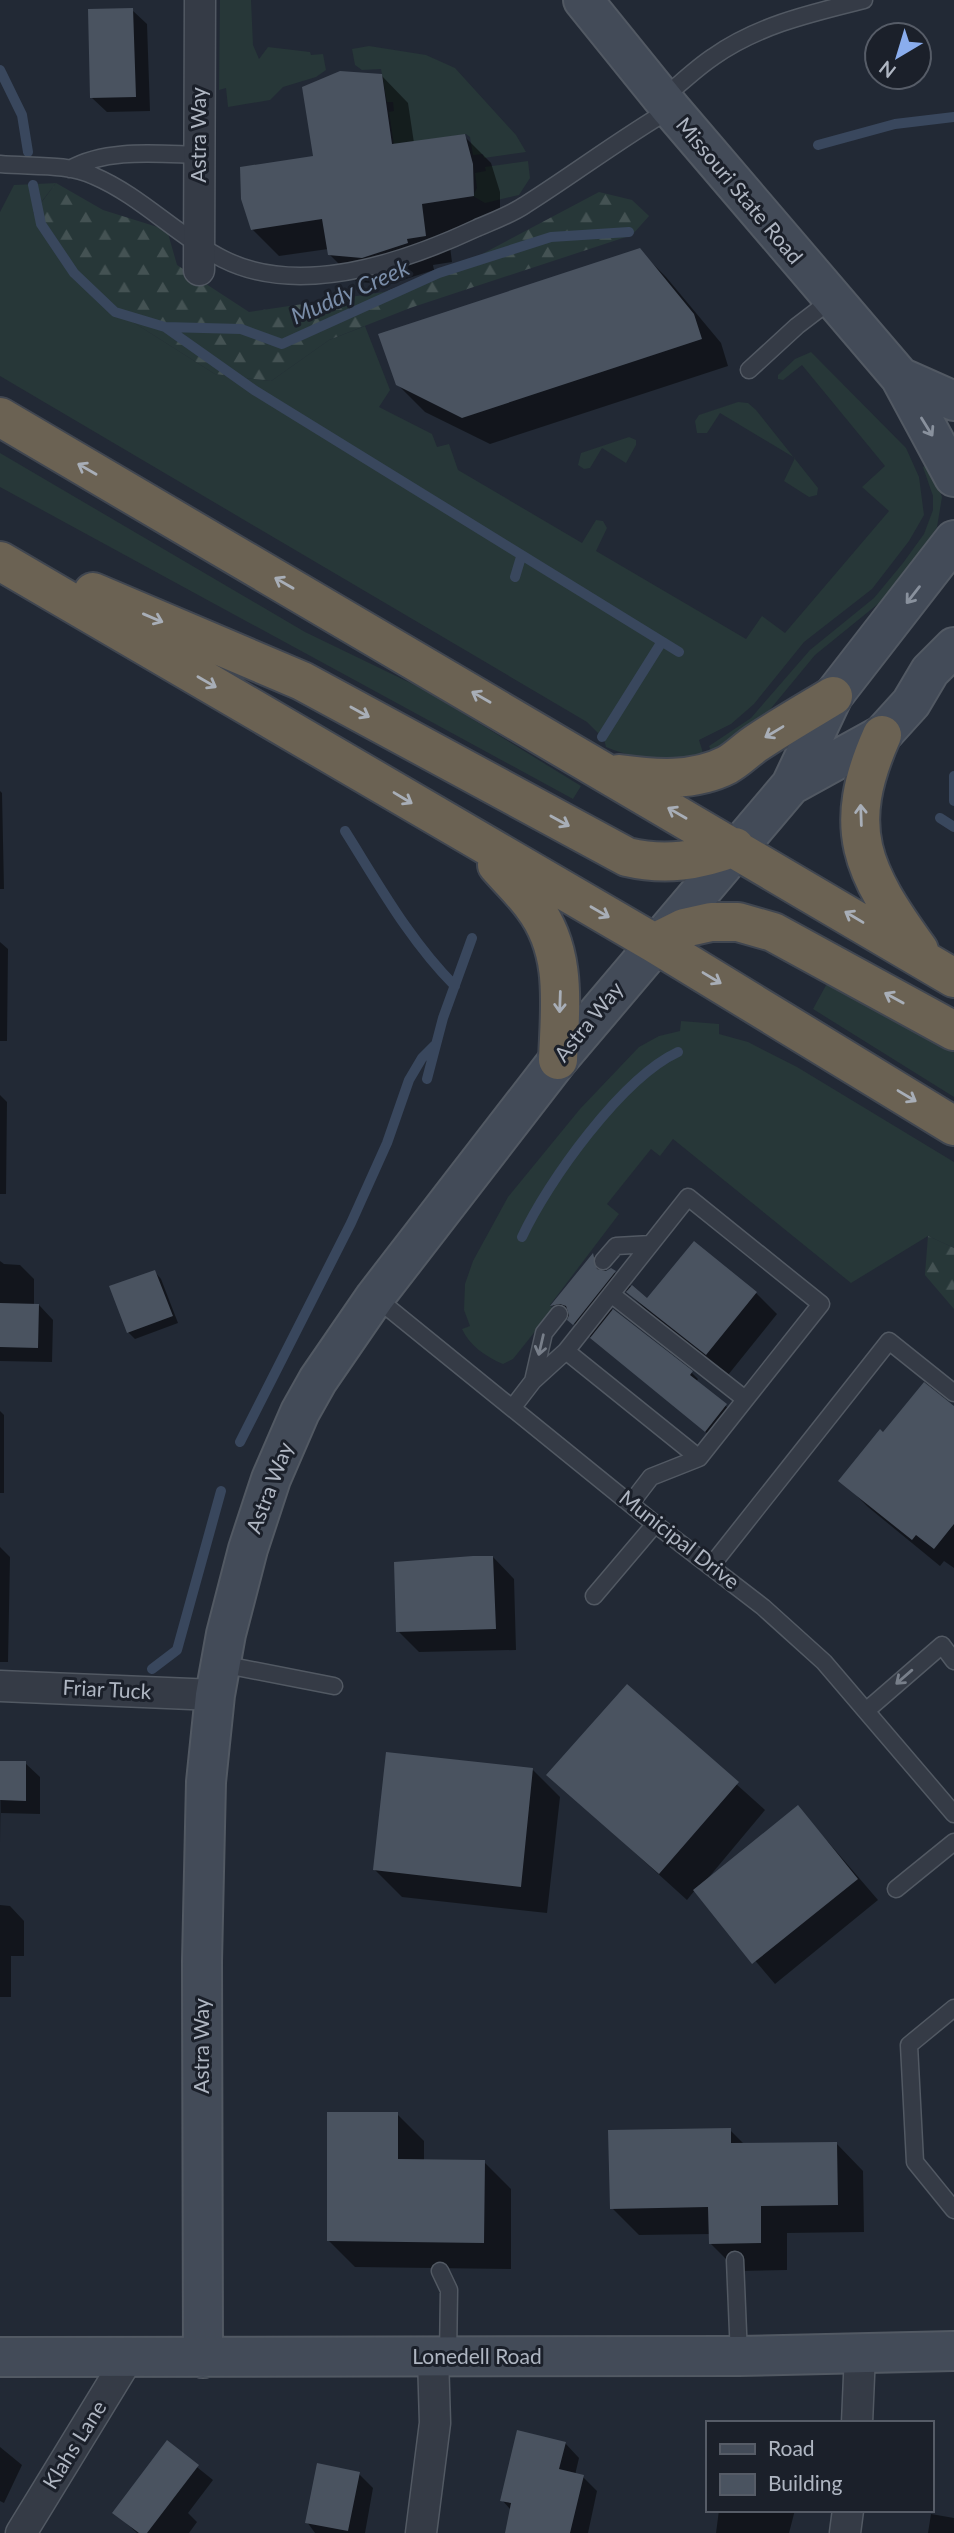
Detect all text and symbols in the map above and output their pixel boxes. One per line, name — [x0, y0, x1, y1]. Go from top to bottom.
north arrow — [863, 21, 933, 91]
text: N — [874, 56, 900, 83]
street label: Astra Way — [185, 87, 210, 183]
street label: Missouri State Road — [672, 112, 809, 268]
water label: Muddy Creek — [286, 252, 414, 330]
one-way arrow — [919, 417, 934, 436]
one-way arrow — [78, 461, 98, 475]
one-way arrow — [274, 576, 294, 590]
one-way arrow — [906, 586, 921, 604]
one-way arrow — [142, 612, 163, 625]
one-way arrow — [196, 676, 216, 690]
one-way arrow — [471, 690, 491, 704]
one-way arrow — [349, 706, 370, 720]
one-way arrow — [765, 725, 785, 739]
one-way arrow — [393, 791, 413, 805]
one-way arrow — [854, 804, 867, 827]
one-way arrow — [667, 806, 687, 820]
one-way arrow — [549, 815, 570, 828]
one-way arrow — [589, 905, 609, 919]
one-way arrow — [844, 910, 864, 924]
one-way arrow — [702, 971, 722, 985]
street label: Astra Way — [548, 976, 628, 1066]
one-way arrow — [553, 991, 567, 1014]
one-way arrow — [885, 991, 905, 1005]
one-way arrow — [897, 1089, 917, 1103]
one-way arrow — [534, 1333, 547, 1356]
street label: Astra Way — [240, 1438, 297, 1536]
street label: Municipal Drive — [615, 1484, 745, 1593]
one-way arrow — [896, 1669, 914, 1685]
street label: Friar Tuck — [62, 1674, 152, 1703]
street label: Astra Way — [188, 1998, 213, 2094]
street label: Lonedell Road — [412, 2343, 542, 2368]
street label: Klahs Lane — [37, 2395, 111, 2493]
legend — [706, 2421, 933, 2512]
text: Road — [768, 2435, 815, 2460]
text: Building — [768, 2470, 843, 2495]

